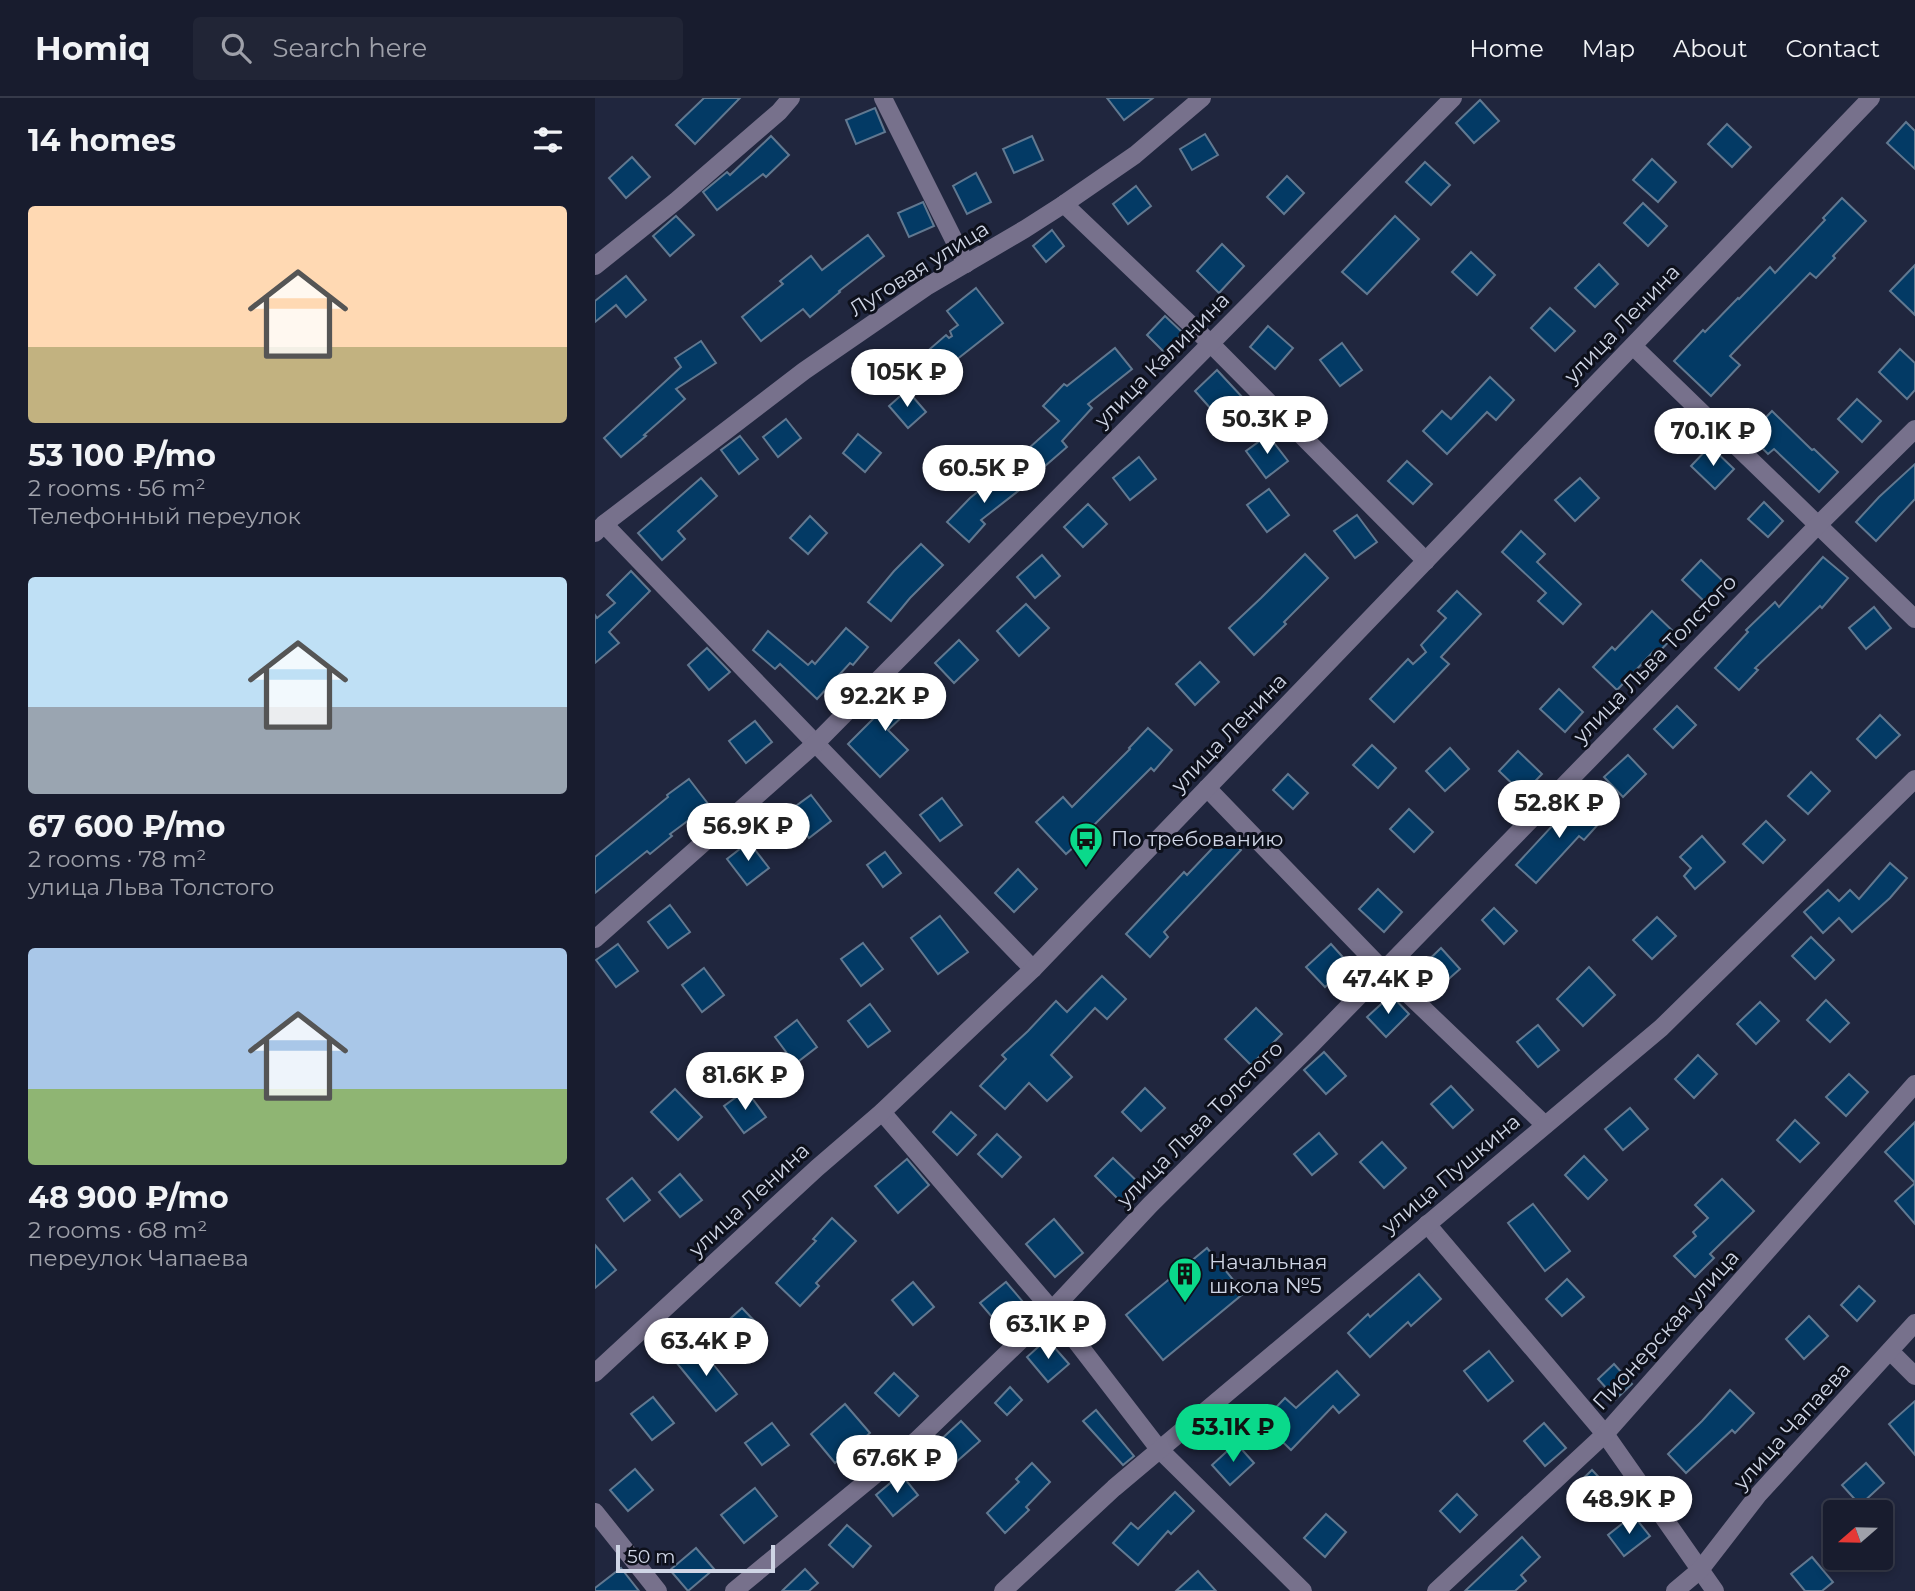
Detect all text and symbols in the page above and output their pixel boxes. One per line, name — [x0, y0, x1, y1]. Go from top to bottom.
search box — [193, 17, 683, 80]
text: Homiq — [35, 28, 151, 68]
icon: search — [217, 29, 255, 67]
text: Search here — [273, 32, 427, 64]
text: Home — [1469, 34, 1544, 63]
text: Map — [1582, 34, 1635, 63]
text: About — [1673, 34, 1747, 63]
text: Contact — [1785, 34, 1880, 63]
icon: filters — [529, 121, 567, 159]
text: 14 homes — [28, 122, 176, 159]
street label: Луговая улица — [844, 216, 993, 322]
icon: home — [235, 251, 361, 377]
street label: улица Ленина — [1558, 259, 1685, 389]
street label: улица Калинина — [1088, 287, 1234, 433]
pin: 105K ₽ — [850, 350, 964, 409]
text: 105K ₽ — [867, 358, 947, 386]
pin: 50.3K ₽ — [1202, 396, 1332, 456]
text: 50.3K ₽ — [1222, 405, 1312, 433]
pin: 70.1K ₽ — [1648, 408, 1778, 468]
text: 70.1K ₽ — [1670, 417, 1756, 445]
text: 53 100 ₽/mo — [28, 437, 216, 474]
pin: 60.5K ₽ — [919, 446, 1049, 505]
text: 60.5K ₽ — [938, 454, 1030, 482]
text: 2 rooms · 56 m² — [28, 474, 206, 502]
text: Телефонный переулок — [28, 502, 301, 530]
street label: улица Льва Толстого — [1567, 569, 1742, 749]
icon: home — [235, 622, 361, 748]
street label: улица Ленина — [1165, 668, 1292, 798]
pin: 92.2K ₽ — [820, 674, 950, 733]
text: 92.2K ₽ — [840, 682, 930, 710]
pin: 52.8K ₽ — [1494, 780, 1624, 840]
text: 52.8K ₽ — [1514, 789, 1604, 817]
pin: 56.9K ₽ — [683, 804, 813, 863]
text: 67 600 ₽/mo — [28, 808, 226, 845]
text: 56.9K ₽ — [703, 812, 793, 840]
bus stop icon: По требованию — [1067, 820, 1105, 869]
place label: По требованию — [1111, 826, 1284, 851]
text: 2 rooms · 78 m² — [28, 845, 206, 873]
text: улица Льва Толстого — [28, 873, 274, 901]
pin: 47.4K ₽ — [1323, 956, 1453, 1016]
text: 47.4K ₽ — [1342, 965, 1434, 993]
icon: home — [235, 993, 361, 1119]
street label: улица Льва Толстого — [1111, 1035, 1288, 1213]
pin: 81.6K ₽ — [680, 1052, 810, 1112]
text: 81.6K ₽ — [702, 1061, 788, 1089]
street label: улица Пушкина — [1376, 1109, 1525, 1239]
street label: улица Ленина — [683, 1137, 814, 1263]
text: 48 900 ₽/mo — [28, 1179, 229, 1216]
text: 2 rooms · 68 m² — [28, 1216, 207, 1244]
text: переулок Чапаева — [28, 1244, 249, 1272]
street label: Пионерская улица — [1587, 1245, 1744, 1415]
place label: Начальная школа №5 — [1209, 1249, 1328, 1298]
building icon: Начальная школа №5 — [1166, 1255, 1204, 1304]
pin: 63.1K ₽ — [983, 1302, 1113, 1361]
text: 63.1K ₽ — [1006, 1310, 1090, 1338]
pin: 63.4K ₽ — [641, 1318, 771, 1378]
text: 63.4K ₽ — [660, 1327, 752, 1355]
street label: улица Чапаева — [1727, 1357, 1855, 1495]
pin: 53.1K ₽ — [1168, 1404, 1298, 1464]
text: 53.1K ₽ — [1191, 1413, 1275, 1441]
pin: 67.6K ₽ — [832, 1436, 962, 1495]
text: 67.6K ₽ — [852, 1444, 942, 1472]
pin: 48.9K ₽ — [1564, 1476, 1694, 1536]
text: 48.9K ₽ — [1582, 1485, 1676, 1513]
north arrow — [1823, 1500, 1893, 1570]
map controls — [1823, 1500, 1893, 1570]
scale bar — [616, 1542, 775, 1574]
text: 50 m — [627, 1545, 675, 1568]

